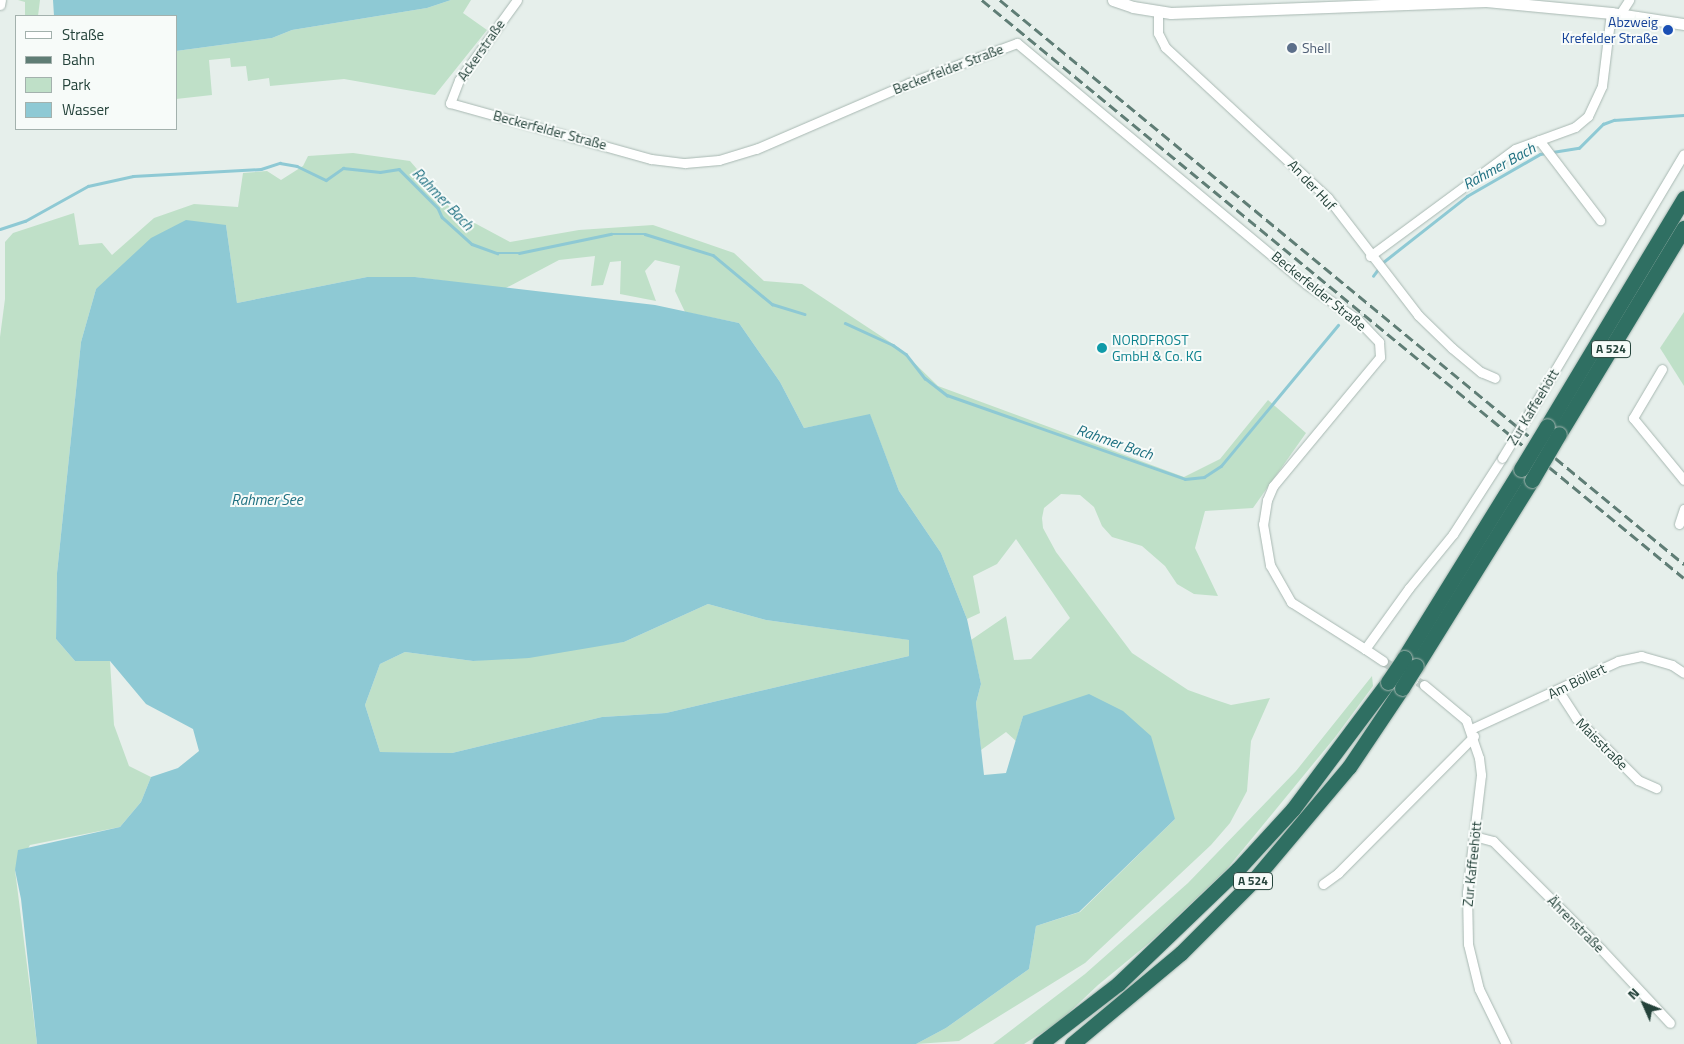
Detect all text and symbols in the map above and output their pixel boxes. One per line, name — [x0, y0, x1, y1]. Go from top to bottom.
place label: Abzweig Krefelder Straße — [1562, 14, 1658, 46]
legend — [15, 15, 178, 130]
street label: Ackerstraße — [454, 16, 508, 84]
text: Straße — [62, 23, 104, 46]
marker: Abzweig Krefelder Straße — [1662, 24, 1674, 36]
street label: Beckerfelder Straße — [890, 40, 1006, 98]
place label: Shell — [1302, 40, 1331, 56]
marker: Shell — [1286, 42, 1298, 54]
text: Bahn — [62, 48, 95, 71]
text: Park — [62, 73, 91, 96]
text: Wasser — [62, 98, 109, 121]
street label: Beckerfelder Straße — [491, 107, 609, 153]
water label: Rahmer Bach — [1460, 139, 1538, 193]
street label: An der Huf — [1284, 156, 1340, 214]
water label: Rahmer Bach — [409, 164, 477, 234]
street label: Beckerfelder Straße — [1268, 248, 1370, 334]
place label: NORDFROST GmbH & Co. KG — [1112, 332, 1202, 364]
road number: A 524 — [1590, 339, 1632, 358]
marker: NORDFROST GmbH & Co. KG — [1096, 342, 1108, 354]
street label: Zur Kaffeehött — [1504, 366, 1562, 448]
water label: Rahmer Bach — [1074, 421, 1156, 463]
water label: Rahmer See — [231, 491, 303, 509]
street label: Am Böllert — [1545, 660, 1609, 702]
street label: Maisstraße — [1572, 714, 1632, 774]
street label: Zur Kaffeehött — [1459, 821, 1485, 907]
road number: A 524 — [1232, 871, 1274, 890]
street label: Ährenstraße — [1544, 892, 1608, 956]
north arrow — [1619, 979, 1669, 1029]
text: N — [1622, 982, 1644, 1004]

